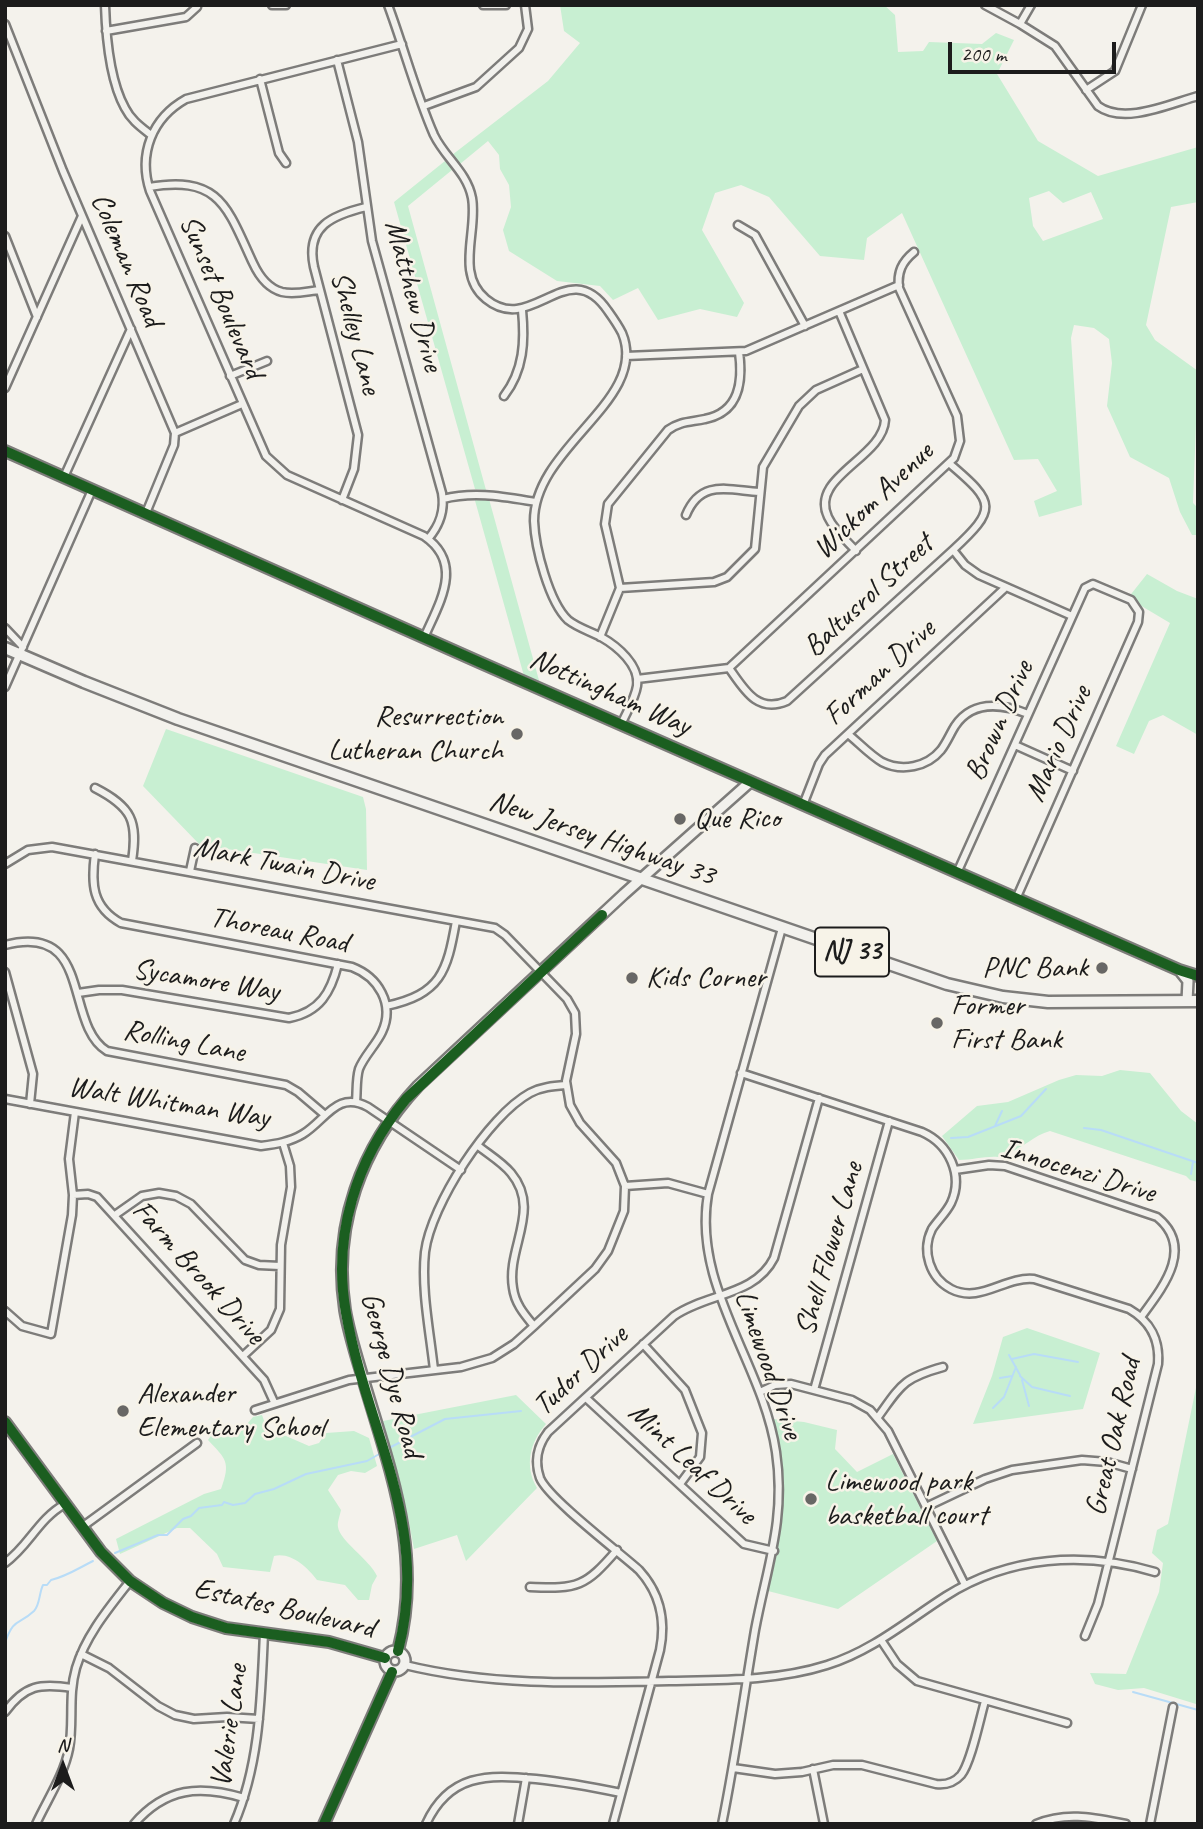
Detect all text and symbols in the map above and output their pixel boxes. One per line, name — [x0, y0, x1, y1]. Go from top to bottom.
scale bar — [951, 28, 1119, 72]
text: 200 m — [961, 41, 1006, 67]
street label: Coleman Road — [82, 188, 170, 332]
street label: Sunset Boulevard — [171, 210, 271, 384]
street label: Matthew Drive — [376, 217, 450, 375]
street label: Shelley Lane — [321, 268, 389, 398]
street label: Wickom Avenue — [806, 435, 942, 567]
street label: Baltusrol Street — [797, 527, 941, 665]
street label: Forman Drive — [817, 612, 943, 734]
street label: Nottingham Way — [524, 641, 696, 745]
street label: Brown Drive — [958, 656, 1042, 786]
street label: Mario Drive — [1018, 681, 1100, 807]
place label: Resurrection Lutheran Church — [328, 699, 503, 770]
marker: Resurrection Lutheran Church — [509, 726, 525, 742]
street label: New Jersey Highway 33 — [484, 783, 720, 895]
place label: Que Rico — [694, 801, 780, 837]
marker: Que Rico — [672, 811, 688, 827]
street label: Mark Twain Drive — [191, 830, 377, 900]
street label: Thoreau Road — [207, 900, 351, 962]
road number: NJ 33 — [815, 928, 889, 976]
place label: PNC Bank — [982, 950, 1088, 986]
street label: Sycamore Way — [130, 952, 282, 1010]
place label: Kids Corner — [646, 960, 766, 996]
marker: PNC Bank — [1094, 960, 1110, 976]
marker: Kids Corner — [624, 970, 640, 986]
place label: Former First Bank — [951, 988, 1062, 1058]
street label: Rolling Lane — [120, 1013, 248, 1071]
marker: Former First Bank — [929, 1015, 945, 1031]
street label: Walt Whitman Way — [66, 1069, 272, 1137]
street label: Innocenzi Drive — [996, 1130, 1160, 1212]
street label: Shell Flower Lane — [788, 1158, 872, 1340]
street label: Farm Brook Drive — [124, 1193, 272, 1353]
street label: Limewood Drive — [726, 1286, 810, 1444]
street label: George Dye Road — [352, 1289, 430, 1461]
street label: Tudor Drive — [526, 1318, 636, 1424]
street label: Great Oak Road — [1078, 1355, 1150, 1519]
place label: Alexander Elementary School — [137, 1376, 324, 1446]
street label: Mint Leaf Drive — [620, 1395, 764, 1533]
marker: Alexander Elementary School — [115, 1403, 131, 1419]
place label: Limewood park basketball court — [825, 1464, 988, 1534]
marker: Limewood park basketball court — [803, 1491, 819, 1507]
street label: Estates Boulevard — [190, 1571, 378, 1647]
street label: Valerie Lane — [204, 1662, 256, 1790]
north arrow — [28, 1731, 98, 1801]
text: N — [57, 1733, 69, 1757]

